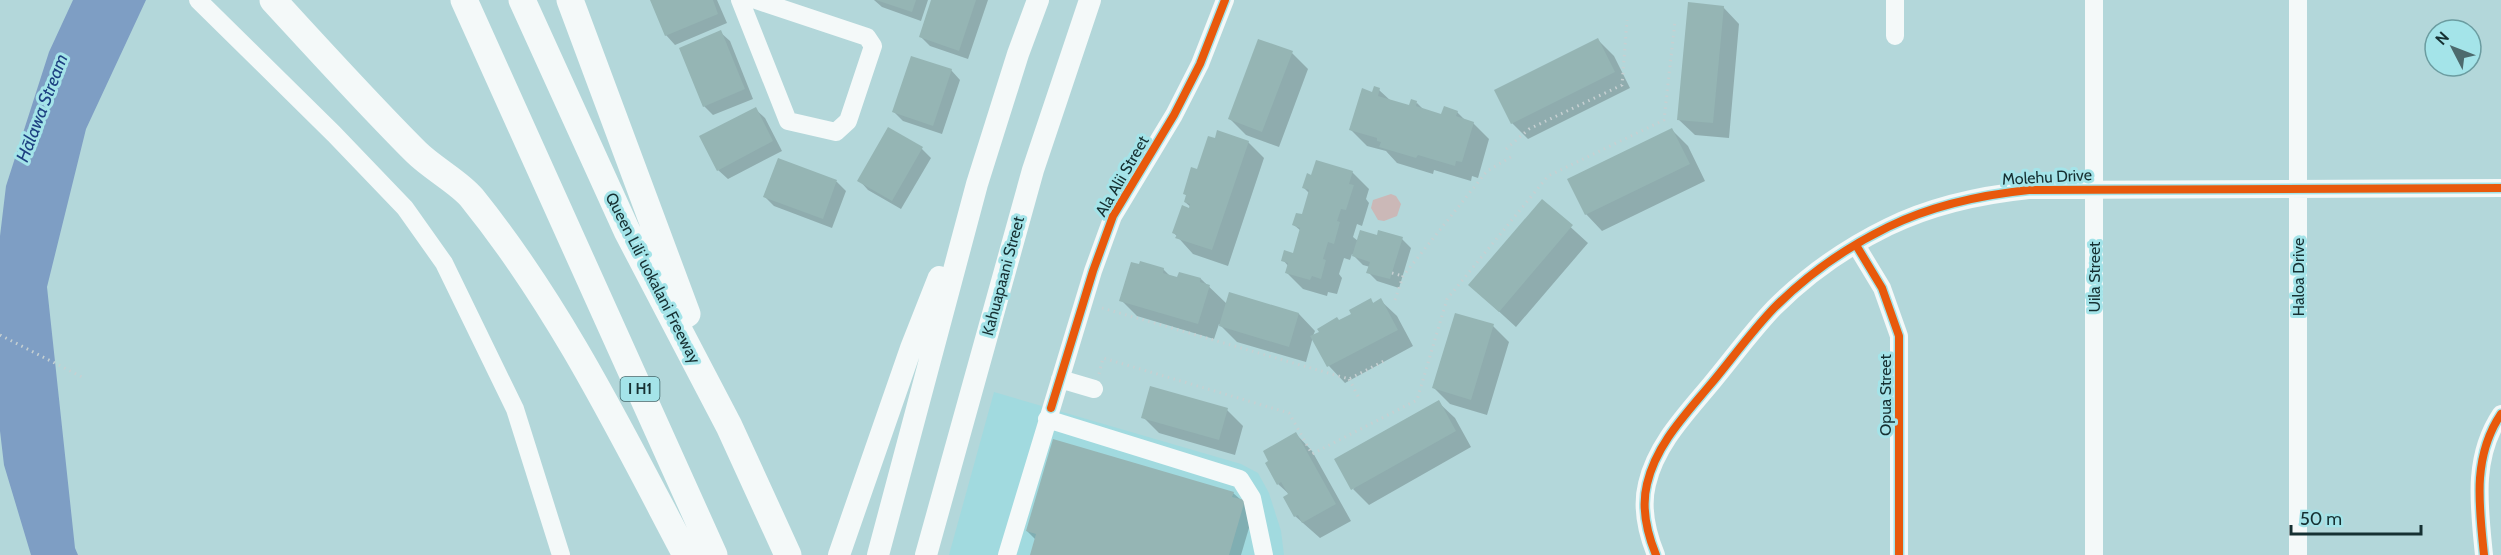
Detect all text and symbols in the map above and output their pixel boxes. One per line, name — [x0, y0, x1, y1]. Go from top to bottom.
north arrow — [2423, 18, 2483, 78]
text: N — [2431, 28, 2453, 49]
water label: Hālawa Stream — [11, 51, 73, 165]
street label: Ala Alii Street — [1091, 132, 1153, 220]
street label: Molehu Drive — [2002, 165, 2092, 189]
street label: Queen Liliʻuokalani Freeway — [602, 189, 704, 367]
street label: Kahuapaani Street — [978, 214, 1028, 338]
street label: Haloa Drive — [2289, 238, 2308, 316]
street label: Uila Street — [2085, 241, 2104, 312]
street label: Opua Street — [1876, 353, 1895, 436]
road number: I H1 — [620, 377, 660, 401]
scale bar — [2291, 498, 2422, 536]
text: 50 m — [2300, 508, 2342, 530]

